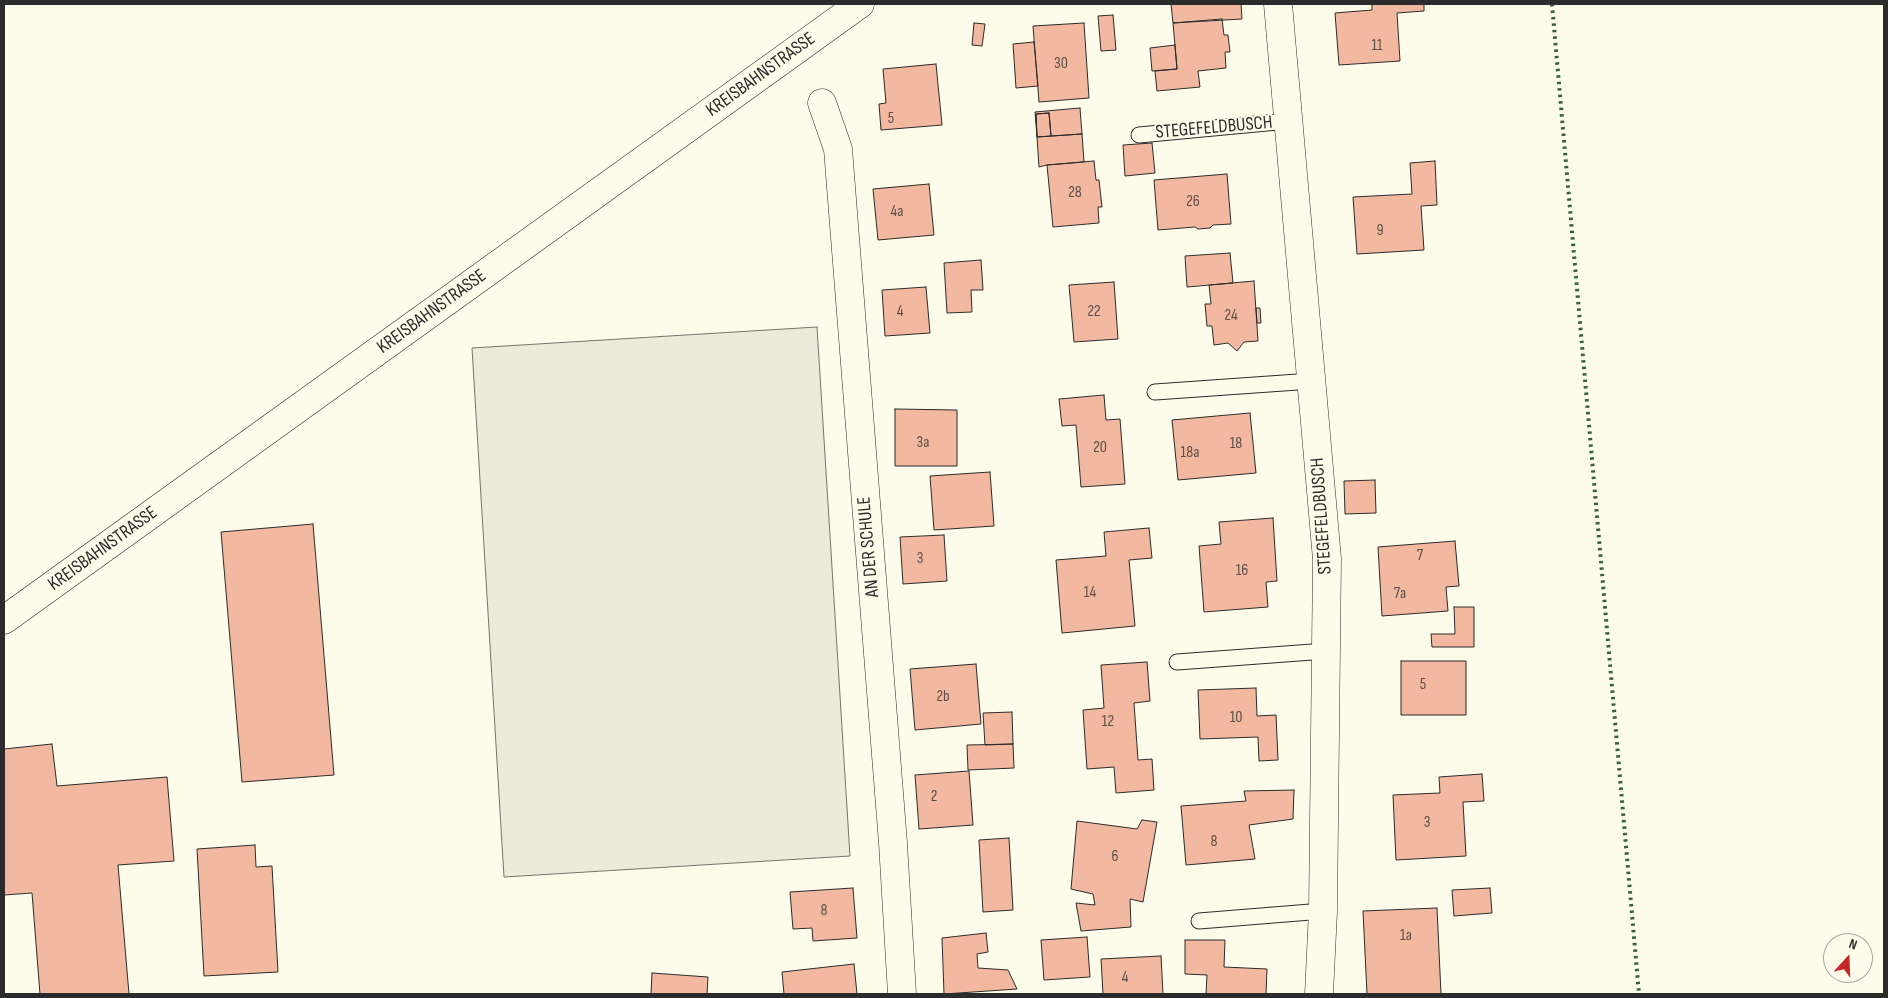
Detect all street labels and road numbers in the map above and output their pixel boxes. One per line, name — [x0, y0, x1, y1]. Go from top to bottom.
street label: KREISBAHNSTRASSE — [702, 28, 820, 122]
street label: STEGEFELDBUSCH — [1155, 112, 1273, 144]
street label: KREISBAHNSTRASSE — [373, 265, 491, 359]
street label: STEGEFELDBUSCH — [1307, 457, 1337, 575]
street label: AN DER SCHULE — [853, 496, 885, 598]
street label: KREISBAHNSTRASSE — [44, 502, 162, 596]

